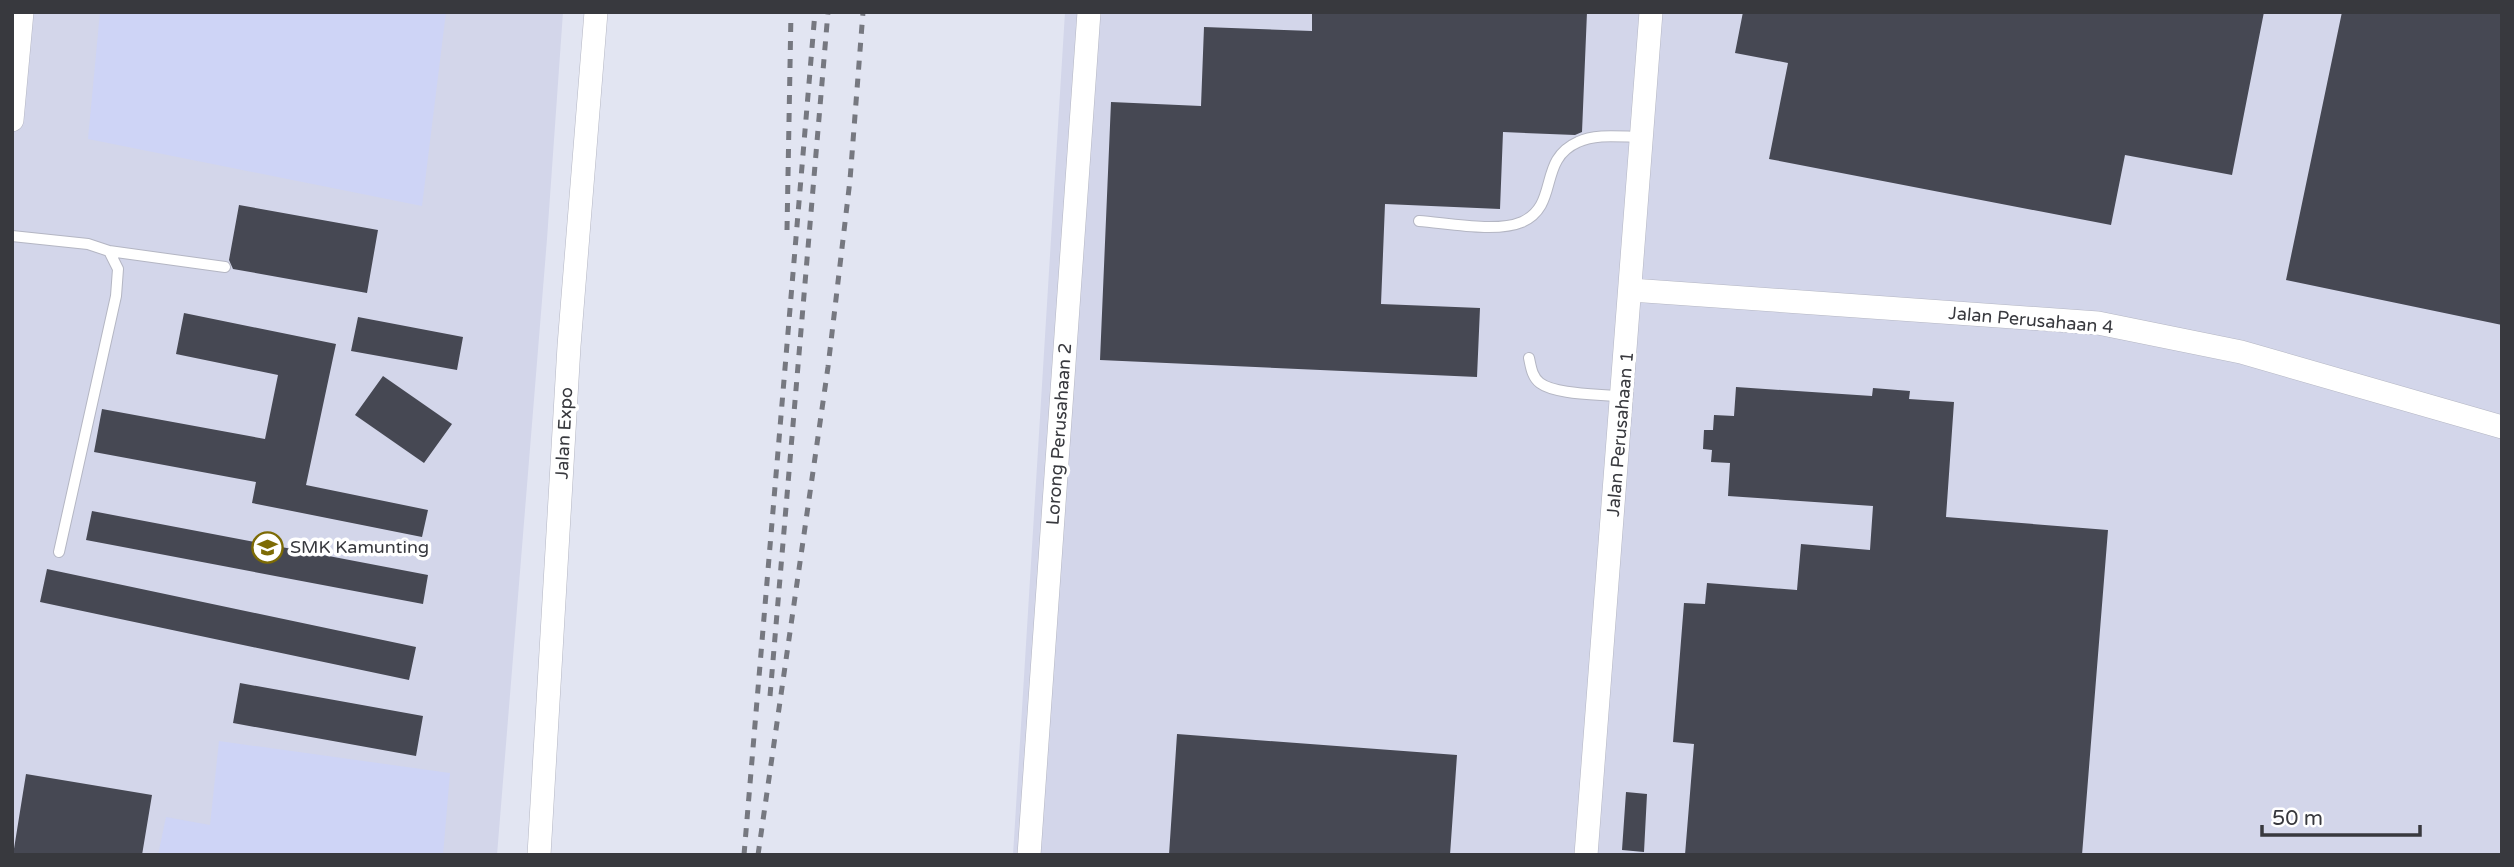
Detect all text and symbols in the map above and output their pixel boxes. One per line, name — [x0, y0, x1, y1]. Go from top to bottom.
street label: Jalan Perusahaan 4 — [1948, 302, 2114, 338]
street label: Lorong Perusahaan 2 — [1042, 342, 1076, 526]
street label: Jalan Perusahaan 1 — [1602, 351, 1638, 517]
street label: Jalan Expo — [551, 386, 577, 480]
school or university icon: SMK Kamunting — [250, 530, 284, 564]
place label: SMK Kamunting — [290, 536, 429, 558]
scale bar — [2262, 794, 2420, 838]
text: 50 m — [2272, 806, 2323, 831]

